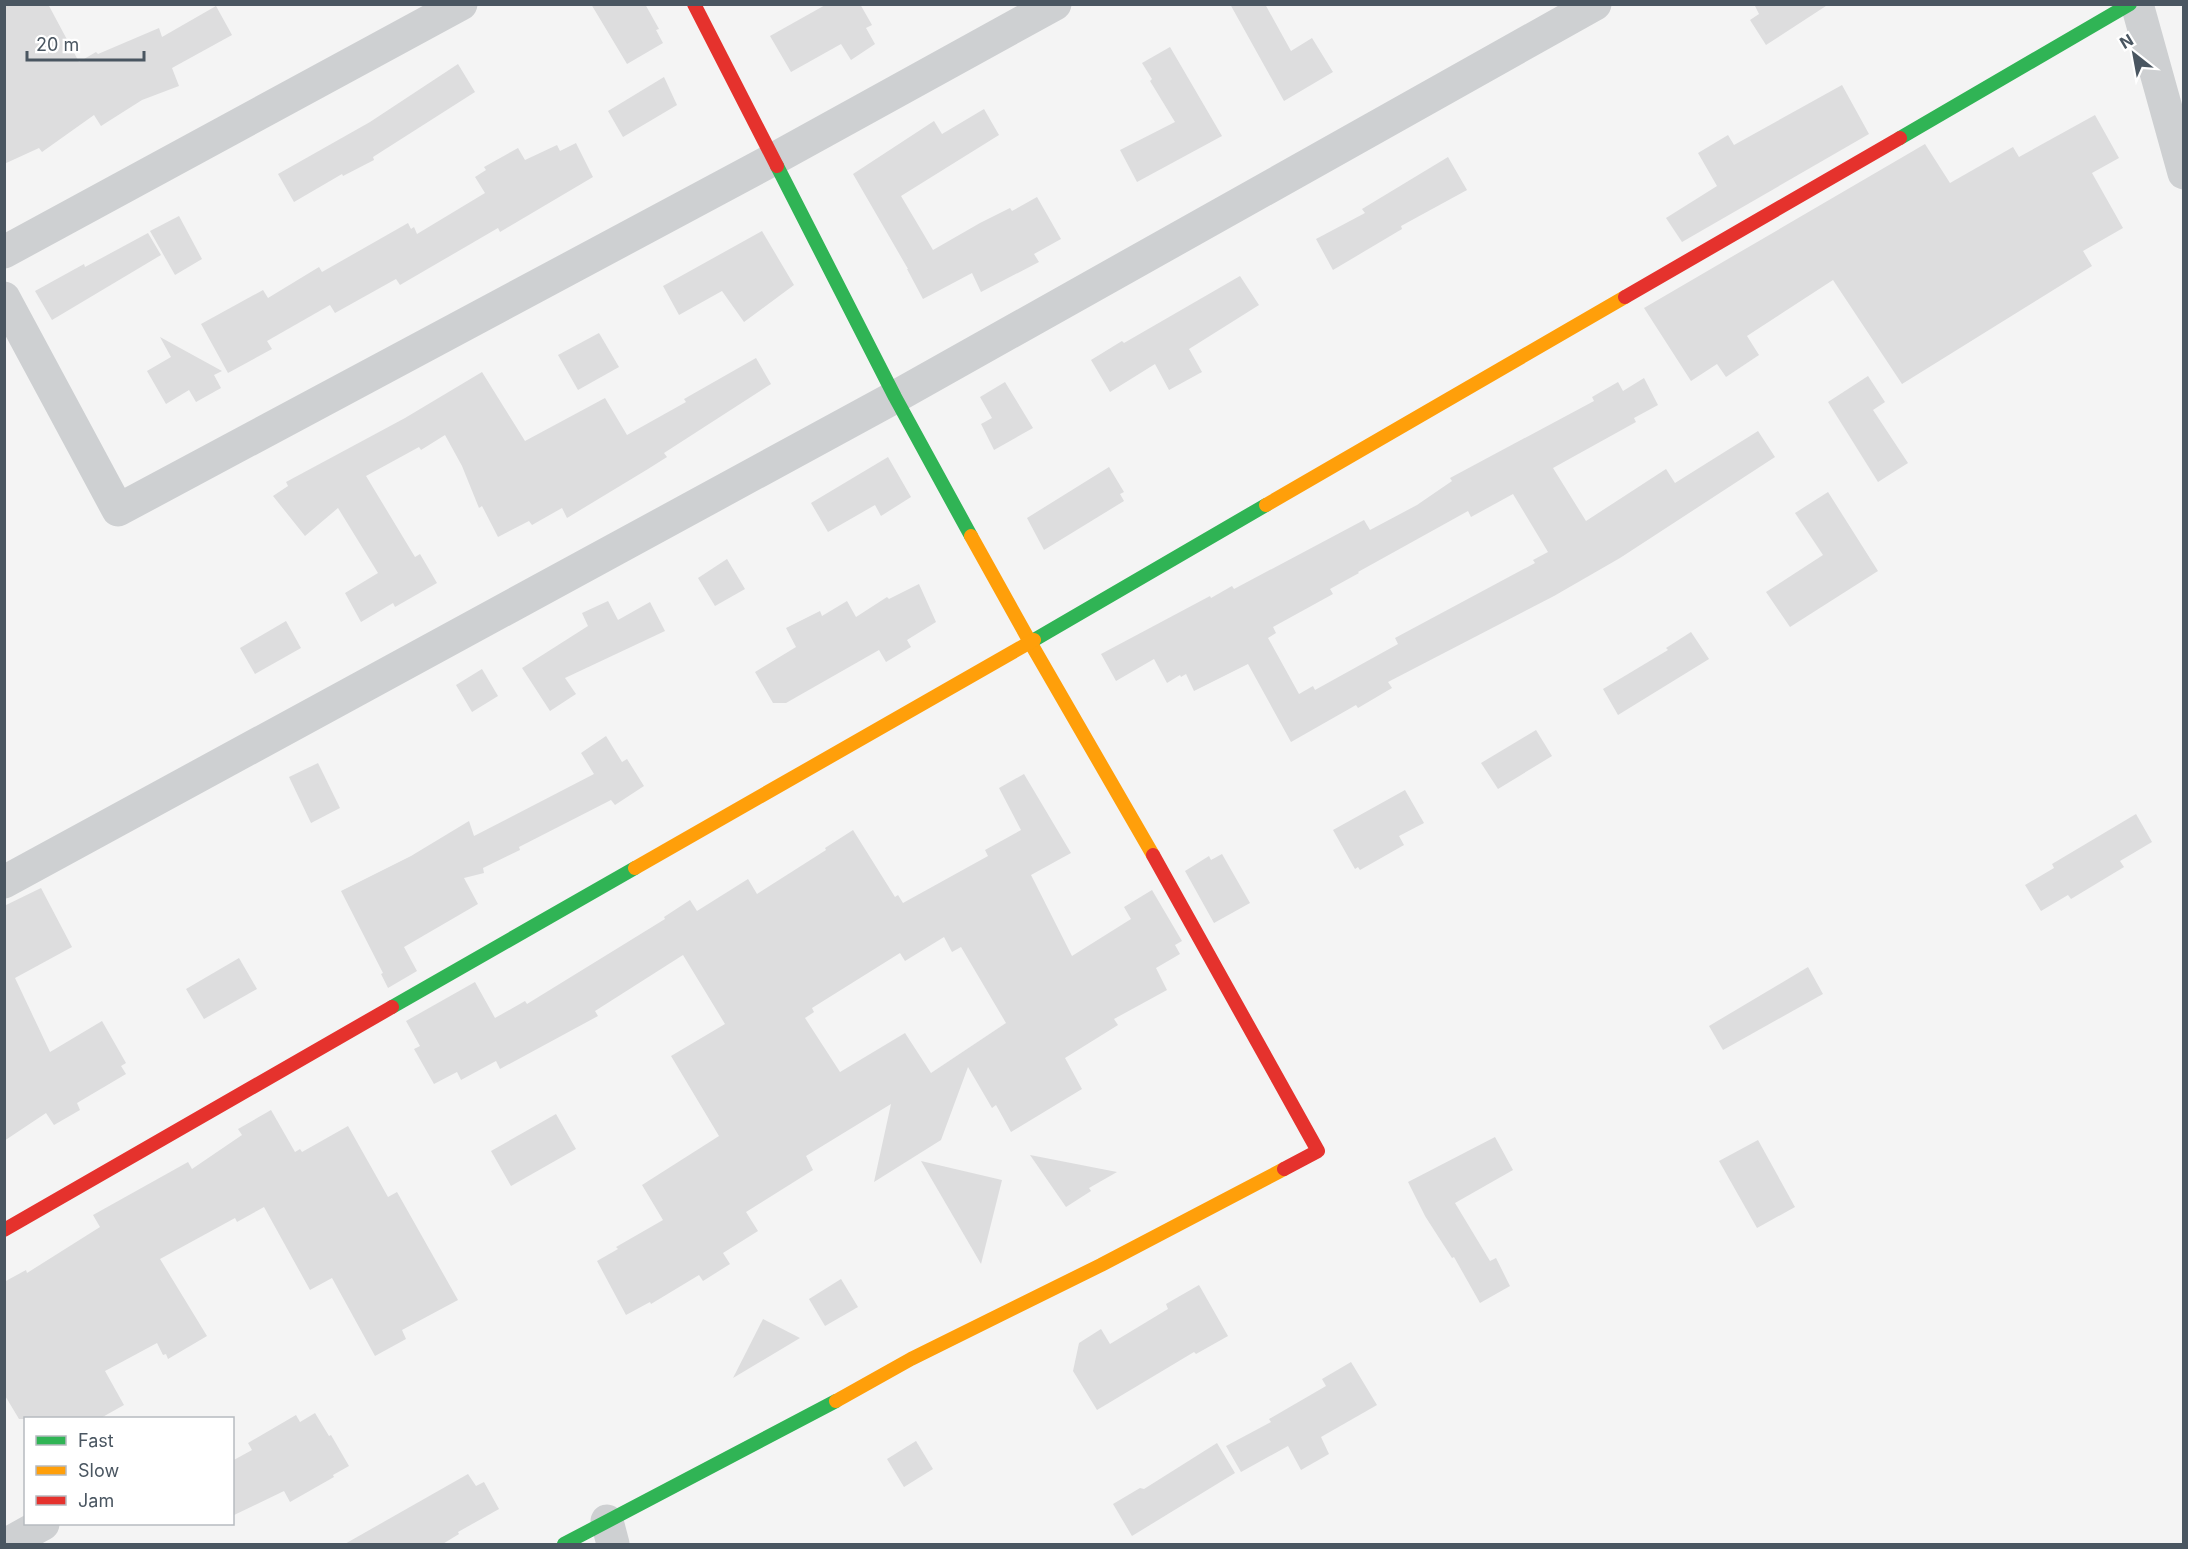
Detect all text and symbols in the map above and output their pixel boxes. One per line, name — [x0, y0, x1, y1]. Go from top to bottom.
scale bar — [27, 24, 144, 62]
north arrow — [2104, 24, 2164, 84]
text: N — [2116, 29, 2137, 53]
text: 20 m — [36, 34, 79, 55]
legend — [24, 1417, 234, 1525]
text: Fast — [78, 1430, 114, 1451]
text: Slow — [78, 1460, 119, 1481]
text: Jam — [78, 1490, 114, 1511]

